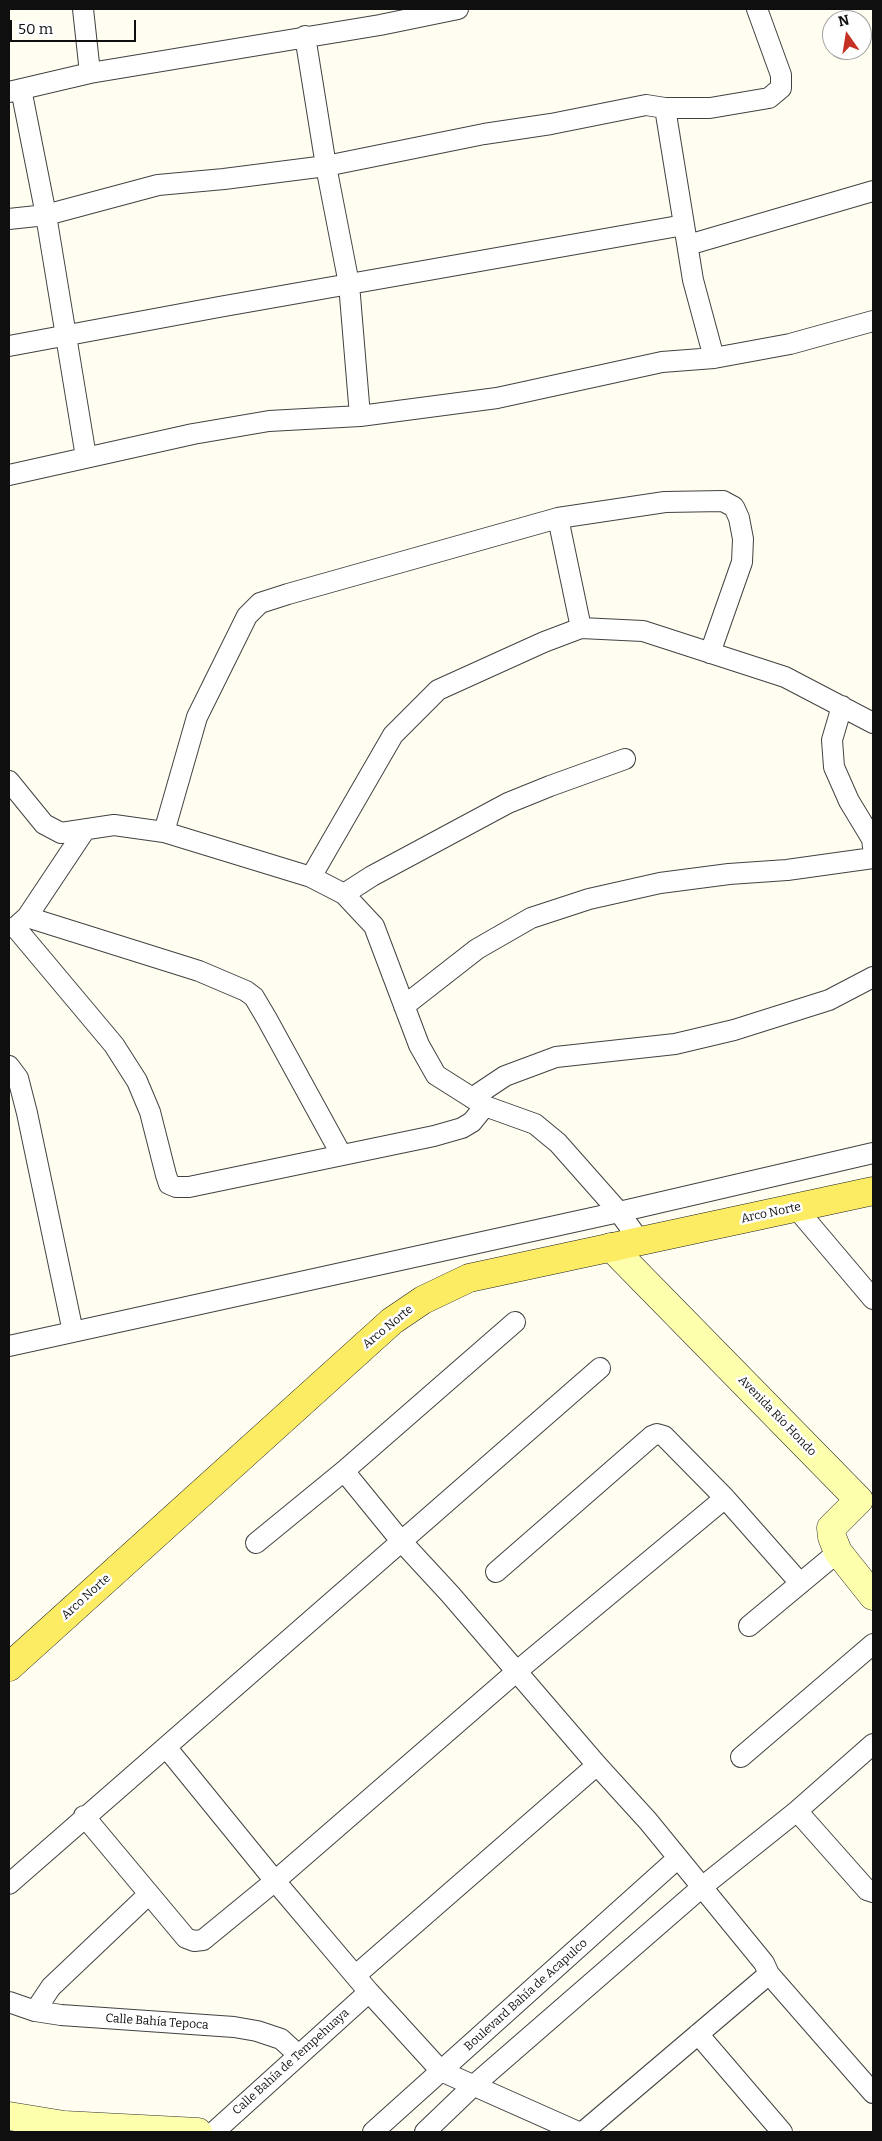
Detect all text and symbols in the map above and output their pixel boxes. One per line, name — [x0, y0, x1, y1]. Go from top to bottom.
scale bar — [12, 10, 139, 42]
north arrow — [822, 10, 872, 60]
text: N — [837, 11, 851, 30]
text: 50 m — [18, 20, 53, 38]
street label: Arco Norte — [740, 1200, 802, 1226]
street label: Arco Norte — [360, 1302, 416, 1352]
street label: Avenida Río Hondo — [735, 1373, 819, 1459]
street label: Arco Norte — [59, 1571, 113, 1623]
street label: Boulevard Bahía de Acapulco — [462, 1936, 590, 2054]
street label: Calle Bahía de Tempehuaya — [230, 2006, 352, 2118]
street label: Calle Bahía Tepoca — [105, 2011, 209, 2033]

